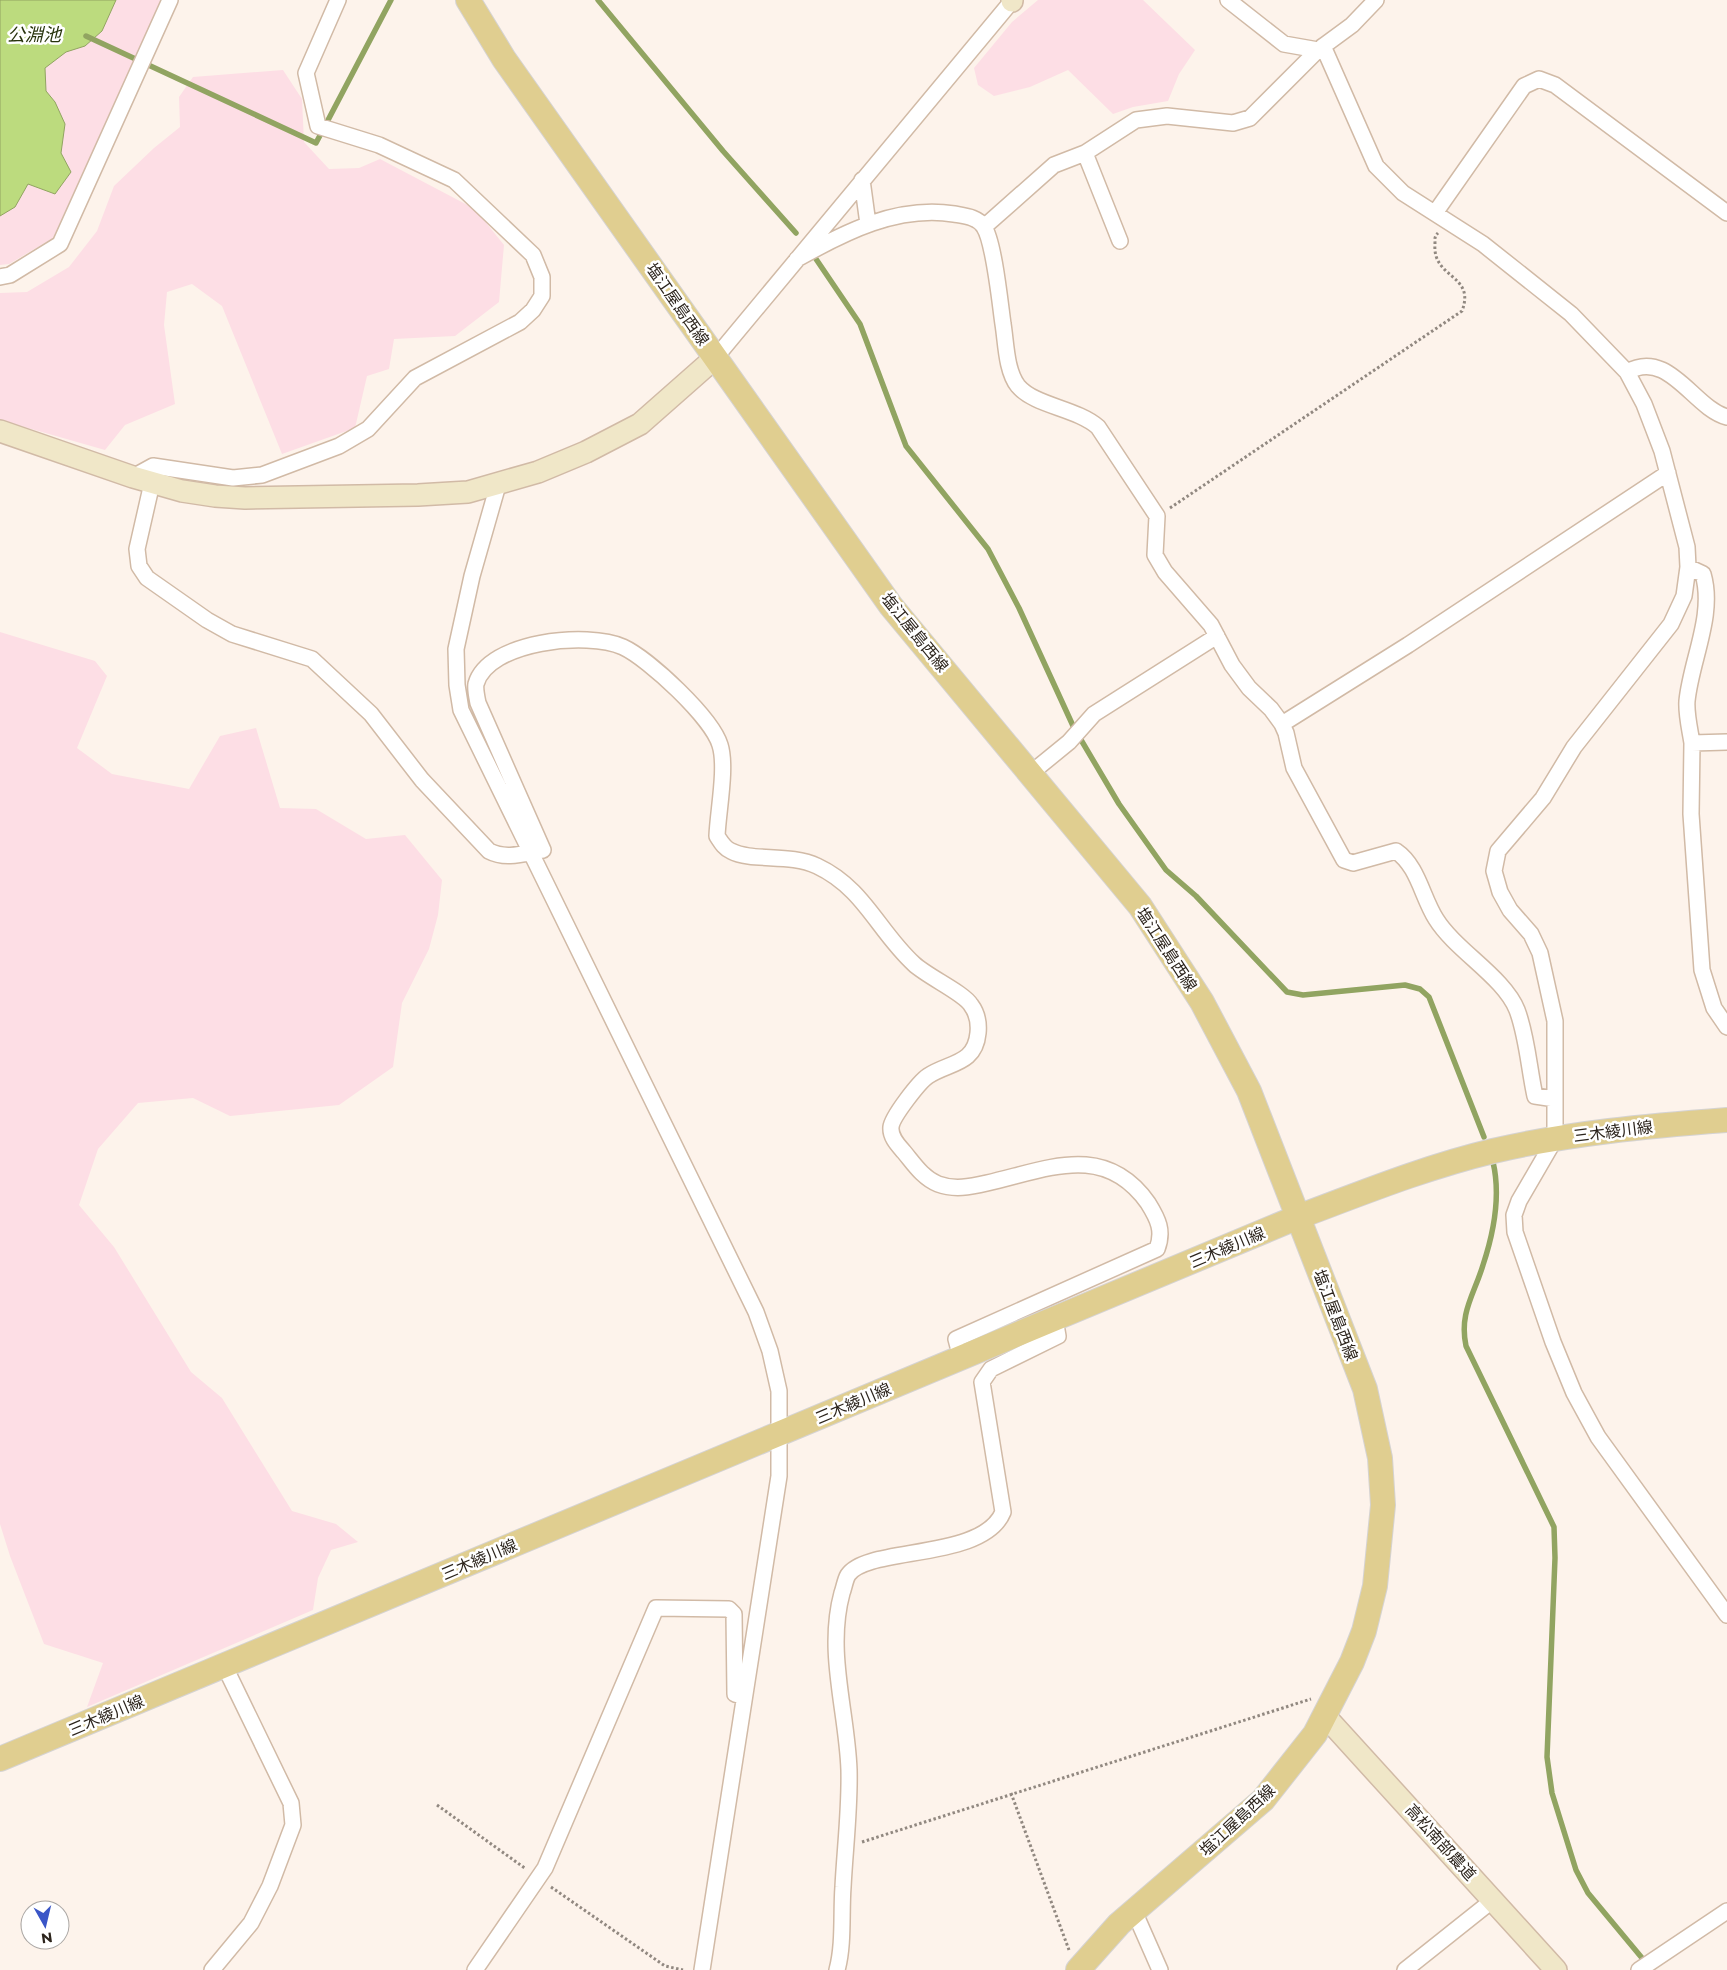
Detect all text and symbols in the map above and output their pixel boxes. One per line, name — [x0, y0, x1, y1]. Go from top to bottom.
water label: 公淵池 — [7, 24, 63, 46]
street label: 塩江屋島西線 — [642, 260, 713, 349]
street label: 塩江屋島西線 — [877, 589, 952, 676]
street label: 塩江屋島西線 — [1132, 904, 1201, 995]
street label: 三木綾川線 — [1572, 1117, 1654, 1146]
street label: 三木綾川線 — [1187, 1223, 1268, 1272]
street label: 塩江屋島西線 — [1309, 1267, 1362, 1363]
street label: 三木綾川線 — [813, 1379, 894, 1428]
street label: 三木綾川線 — [439, 1535, 520, 1584]
street label: 三木綾川線 — [66, 1691, 147, 1740]
street label: 塩江屋島西線 — [1196, 1781, 1279, 1860]
street label: 高松南部農道 — [1401, 1800, 1480, 1884]
north arrow — [20, 1900, 70, 1950]
text: N — [40, 1928, 54, 1948]

